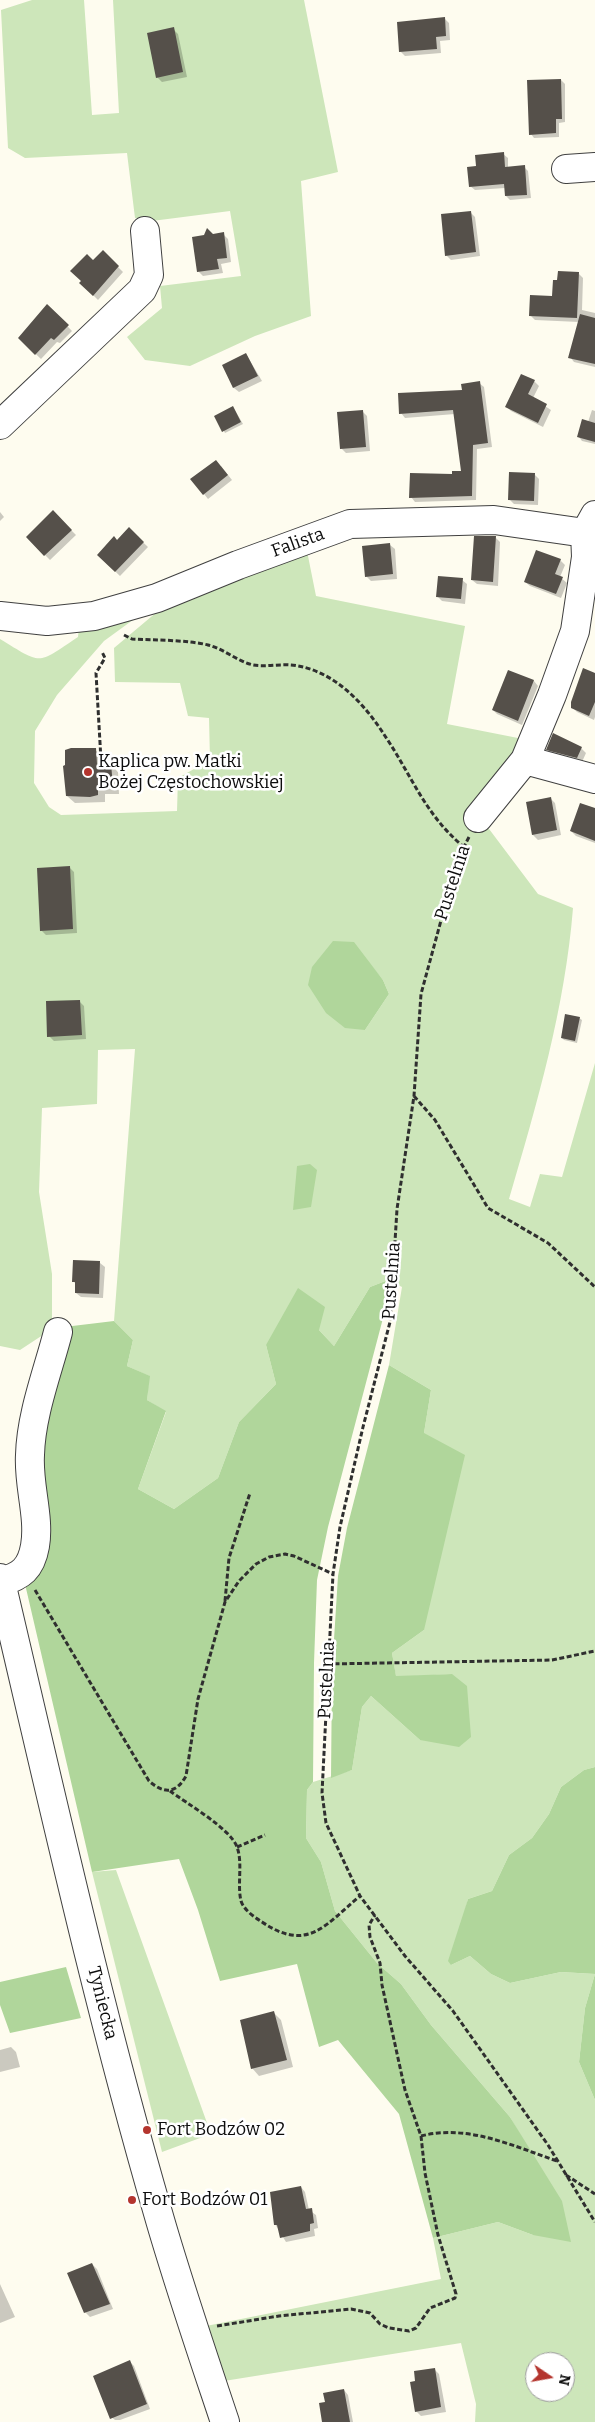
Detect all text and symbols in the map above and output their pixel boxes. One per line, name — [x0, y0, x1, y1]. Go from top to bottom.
street label: Falista — [269, 523, 327, 563]
place label: Kaplica pw. Matki Bożej Częstochowskiej — [98, 751, 284, 794]
marker: Kaplica pw. Matki Bożej Częstochowskiej — [82, 766, 94, 778]
street label: Pustelnia — [431, 843, 475, 923]
street label: Pustelnia — [379, 1241, 405, 1321]
street label: Pustelnia — [314, 1641, 340, 1719]
street label: Tyniecka — [82, 1964, 122, 2042]
place label: Fort Bodzów 02 — [157, 2119, 285, 2141]
marker: Fort Bodzów 02 — [141, 2124, 153, 2136]
place label: Fort Bodzów 01 — [142, 2189, 268, 2211]
marker: Fort Bodzów 01 — [126, 2194, 138, 2206]
north arrow — [525, 2352, 575, 2402]
text: N — [555, 2373, 574, 2387]

